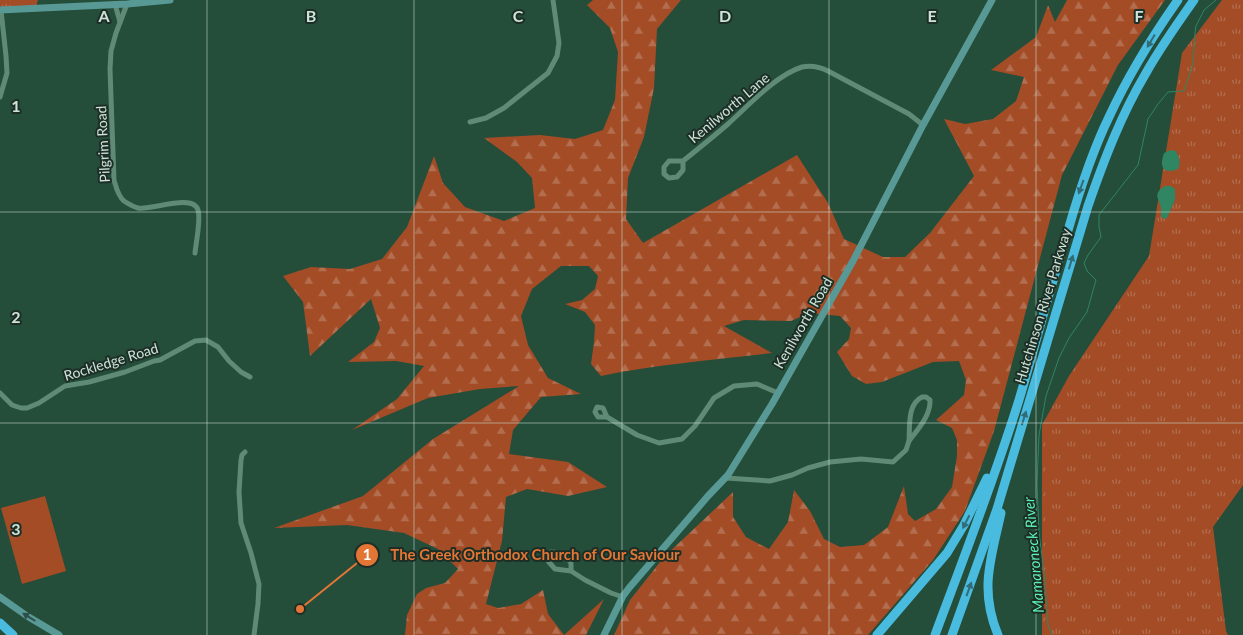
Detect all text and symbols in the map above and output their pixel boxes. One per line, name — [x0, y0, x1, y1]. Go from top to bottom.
text: A — [97, 6, 110, 25]
text: B — [306, 6, 316, 25]
text: C — [513, 6, 524, 25]
text: D — [719, 6, 731, 25]
text: E — [927, 6, 937, 25]
text: F — [1134, 6, 1144, 25]
one-way arrow — [1146, 34, 1155, 47]
street label: Kenilworth Lane — [685, 69, 773, 146]
text: 1 — [11, 96, 21, 115]
street label: Pilgrim Road — [92, 105, 113, 183]
one-way arrow — [1077, 180, 1085, 195]
street label: Hutchinson River Parkway — [1011, 225, 1074, 386]
one-way arrow — [1067, 255, 1075, 270]
street label: Kenilworth Road — [770, 274, 835, 371]
text: 2 — [11, 307, 21, 326]
street label: Rockledge Road — [62, 339, 160, 384]
one-way arrow — [1021, 411, 1029, 426]
water label: Mamaroneck River — [1019, 495, 1047, 614]
one-way arrow — [962, 515, 970, 529]
text: 3 — [11, 519, 21, 538]
callout: The Greek Orthodox Church of Our Saviour — [355, 540, 690, 570]
text: 1 — [363, 545, 371, 563]
text: The Greek Orthodox Church of Our Saviour — [390, 545, 680, 563]
one-way arrow — [965, 581, 973, 596]
one-way arrow — [22, 612, 36, 621]

